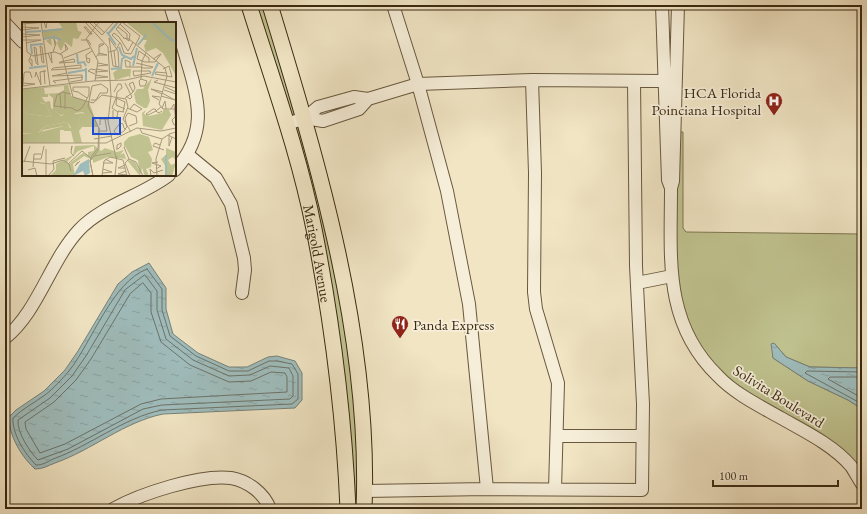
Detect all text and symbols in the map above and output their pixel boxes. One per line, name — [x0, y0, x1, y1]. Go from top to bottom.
inset map — [22, 22, 176, 176]
place label: HCA Florida Poinciana Hospital — [652, 83, 761, 119]
hospital icon: HCA Florida Poinciana Hospital — [764, 91, 784, 116]
street label: Marigold Avenue — [300, 203, 336, 304]
restaurant icon: Panda Express — [390, 314, 410, 339]
place label: Panda Express — [413, 315, 494, 334]
street label: Solivita Boulevard — [730, 360, 828, 432]
scale bar — [713, 462, 838, 488]
text: 100 m — [719, 468, 749, 484]

